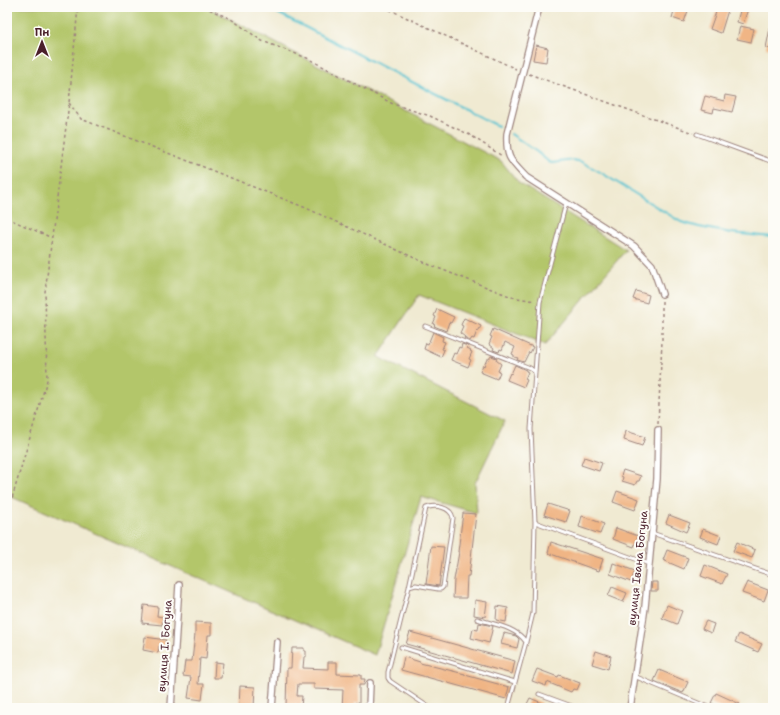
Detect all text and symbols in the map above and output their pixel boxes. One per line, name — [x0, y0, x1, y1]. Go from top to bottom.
north arrow — [22, 22, 62, 62]
text: Пн — [35, 25, 49, 40]
street label: вулиця Івана Богуна — [625, 510, 652, 626]
street label: вулиця І. Богуна — [154, 599, 176, 693]

